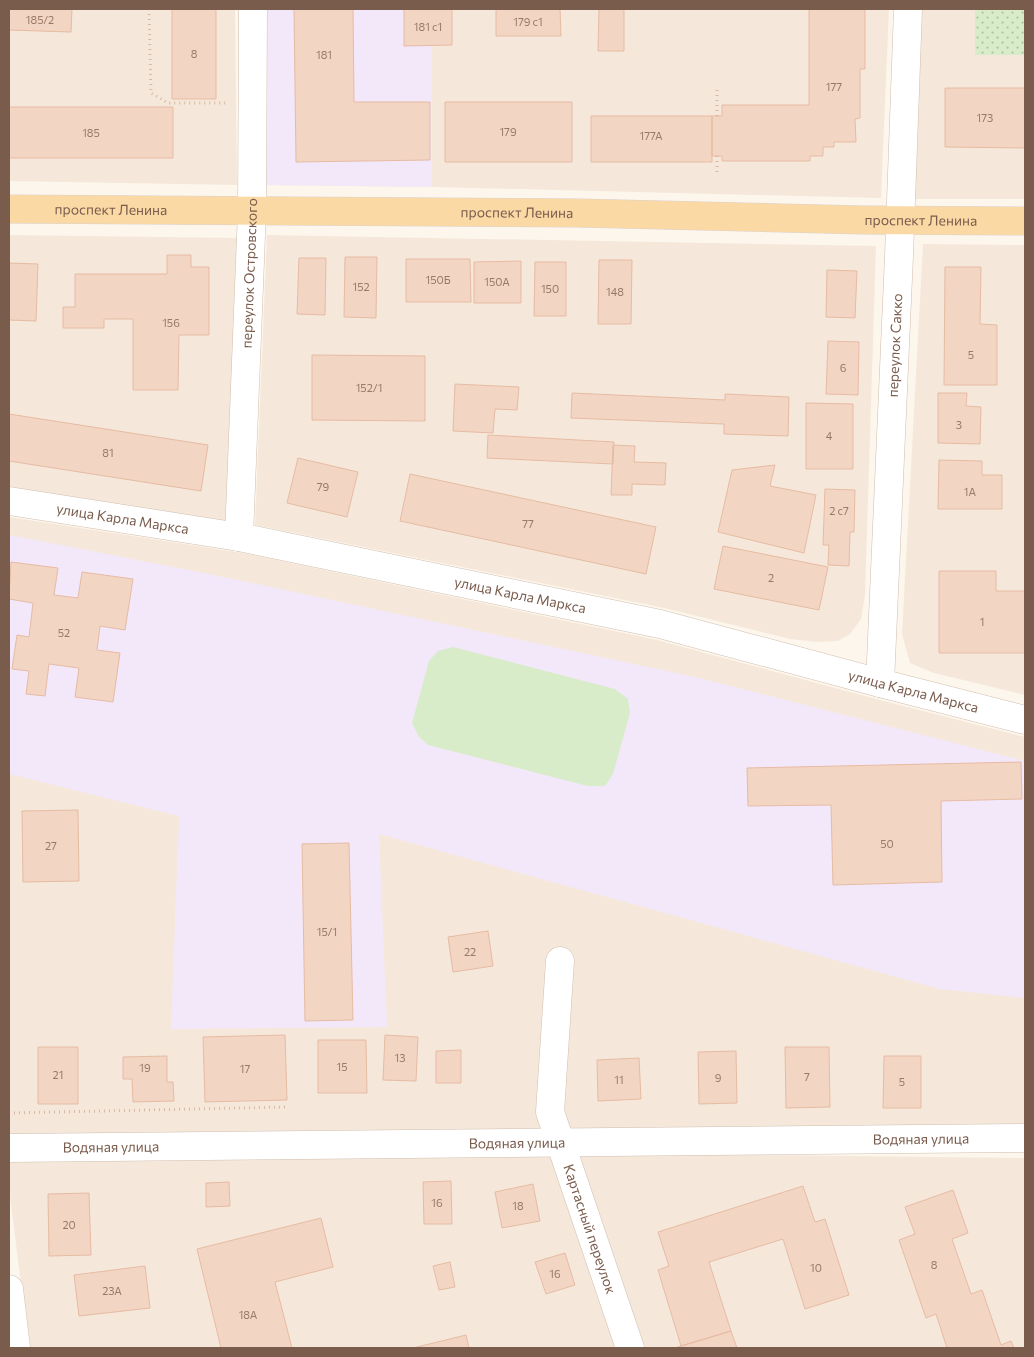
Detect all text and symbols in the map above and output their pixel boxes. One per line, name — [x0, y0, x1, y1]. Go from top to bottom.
house number: 185/2 — [26, 13, 54, 26]
house number: 179 с1 — [513, 15, 543, 28]
house number: 181 с1 — [414, 20, 442, 33]
house number: 8 — [191, 47, 198, 60]
house number: 181 — [316, 48, 332, 61]
house number: 177 — [826, 80, 842, 93]
house number: 173 — [977, 111, 993, 124]
house number: 179 — [499, 125, 517, 138]
house number: 185 — [82, 126, 100, 139]
house number: 177А — [640, 129, 663, 142]
street label: переулок Островского — [238, 198, 260, 349]
street label: проспект Ленина — [55, 200, 167, 218]
street label: проспект Ленина — [461, 203, 573, 221]
street label: проспект Ленина — [864, 211, 977, 229]
house number: 150Б — [425, 273, 451, 286]
house number: 150А — [484, 275, 510, 288]
house number: 152 — [352, 280, 370, 293]
house number: 150 — [541, 282, 559, 295]
house number: 148 — [606, 285, 624, 298]
street label: переулок Сакко — [884, 293, 905, 398]
house number: 156 — [162, 316, 180, 329]
house number: 5 — [968, 348, 974, 361]
house number: 6 — [840, 361, 847, 374]
house number: 152/1 — [356, 381, 382, 394]
house number: 3 — [956, 418, 962, 431]
house number: 4 — [826, 429, 833, 442]
house number: 81 — [102, 446, 114, 459]
house number: 79 — [317, 480, 330, 493]
house number: 1А — [964, 485, 977, 498]
street label: улица Карла Маркса — [55, 500, 190, 537]
house number: 2 с7 — [829, 504, 849, 517]
house number: 77 — [522, 517, 534, 530]
house number: 2 — [768, 571, 774, 584]
street label: улица Карла Маркса — [453, 573, 588, 617]
house number: 1 — [980, 615, 984, 628]
house number: 52 — [58, 626, 70, 639]
street label: улица Карла Маркса — [847, 666, 981, 716]
house number: 50 — [880, 837, 894, 850]
house number: 27 — [45, 839, 57, 852]
house number: 15/1 — [317, 925, 337, 938]
house number: 22 — [464, 945, 476, 958]
house number: 13 — [395, 1051, 405, 1064]
house number: 15 — [336, 1060, 348, 1073]
house number: 19 — [139, 1061, 151, 1074]
house number: 17 — [240, 1062, 250, 1075]
house number: 21 — [53, 1068, 63, 1081]
house number: 7 — [804, 1070, 810, 1083]
house number: 9 — [715, 1071, 722, 1084]
house number: 11 — [614, 1073, 624, 1086]
house number: 5 — [899, 1075, 905, 1088]
street label: Водяная улица — [873, 1130, 969, 1147]
street label: Водяная улица — [469, 1134, 565, 1151]
street label: Водяная улица — [63, 1138, 159, 1155]
street label: Картасный переулок — [560, 1162, 620, 1297]
house number: 16 — [431, 1196, 443, 1209]
house number: 18 — [512, 1199, 524, 1212]
house number: 20 — [62, 1218, 76, 1231]
house number: 8 — [931, 1258, 938, 1271]
house number: 10 — [810, 1261, 822, 1274]
house number: 16 — [549, 1267, 561, 1280]
house number: 23А — [102, 1284, 122, 1297]
house number: 18А — [239, 1308, 258, 1321]

